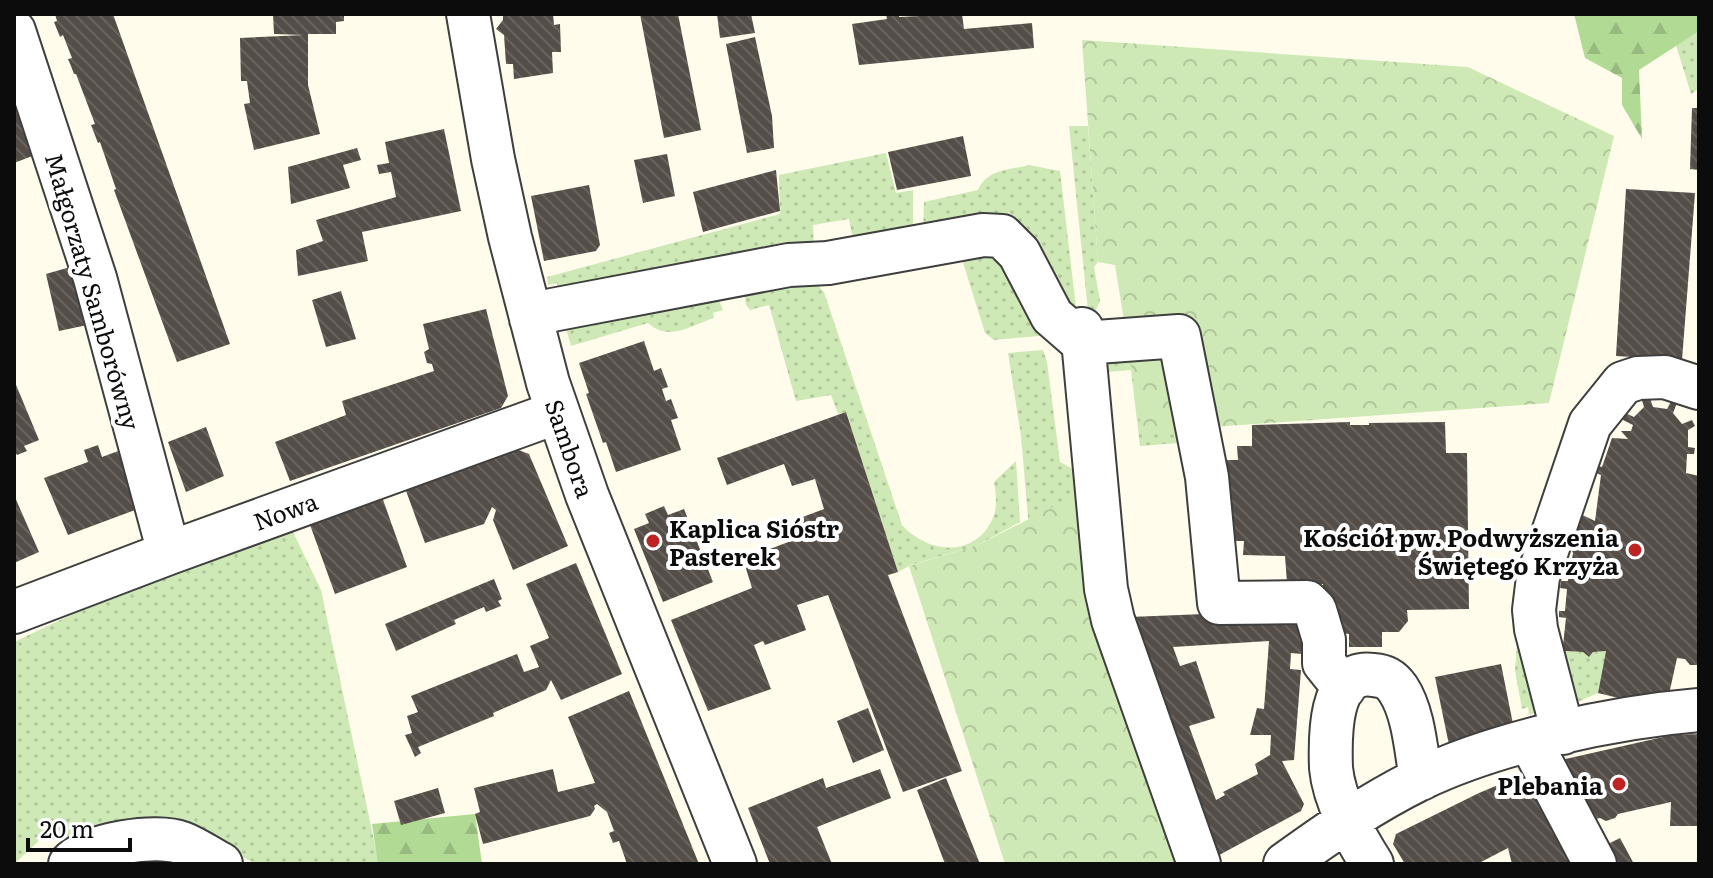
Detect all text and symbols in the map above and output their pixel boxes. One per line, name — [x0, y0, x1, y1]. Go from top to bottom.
street label: Małgorzaty Samborówny — [38, 148, 150, 434]
street label: Sambora — [538, 394, 604, 502]
street label: Nowa — [248, 482, 322, 538]
place label: Kaplica Sióstr Pasterek — [669, 510, 839, 573]
place label: Kościół pw. Podwyższenia Świętego Krzyża — [1303, 519, 1619, 582]
marker: Kaplica Sióstr Pasterek — [644, 532, 662, 550]
marker: Kościół pw. Podwyższenia Świętego Krzyża — [1626, 541, 1644, 559]
place label: Plebania — [1497, 767, 1603, 802]
marker: Plebania — [1610, 775, 1628, 793]
scale bar — [28, 802, 130, 852]
text: 20 m — [40, 810, 94, 845]

